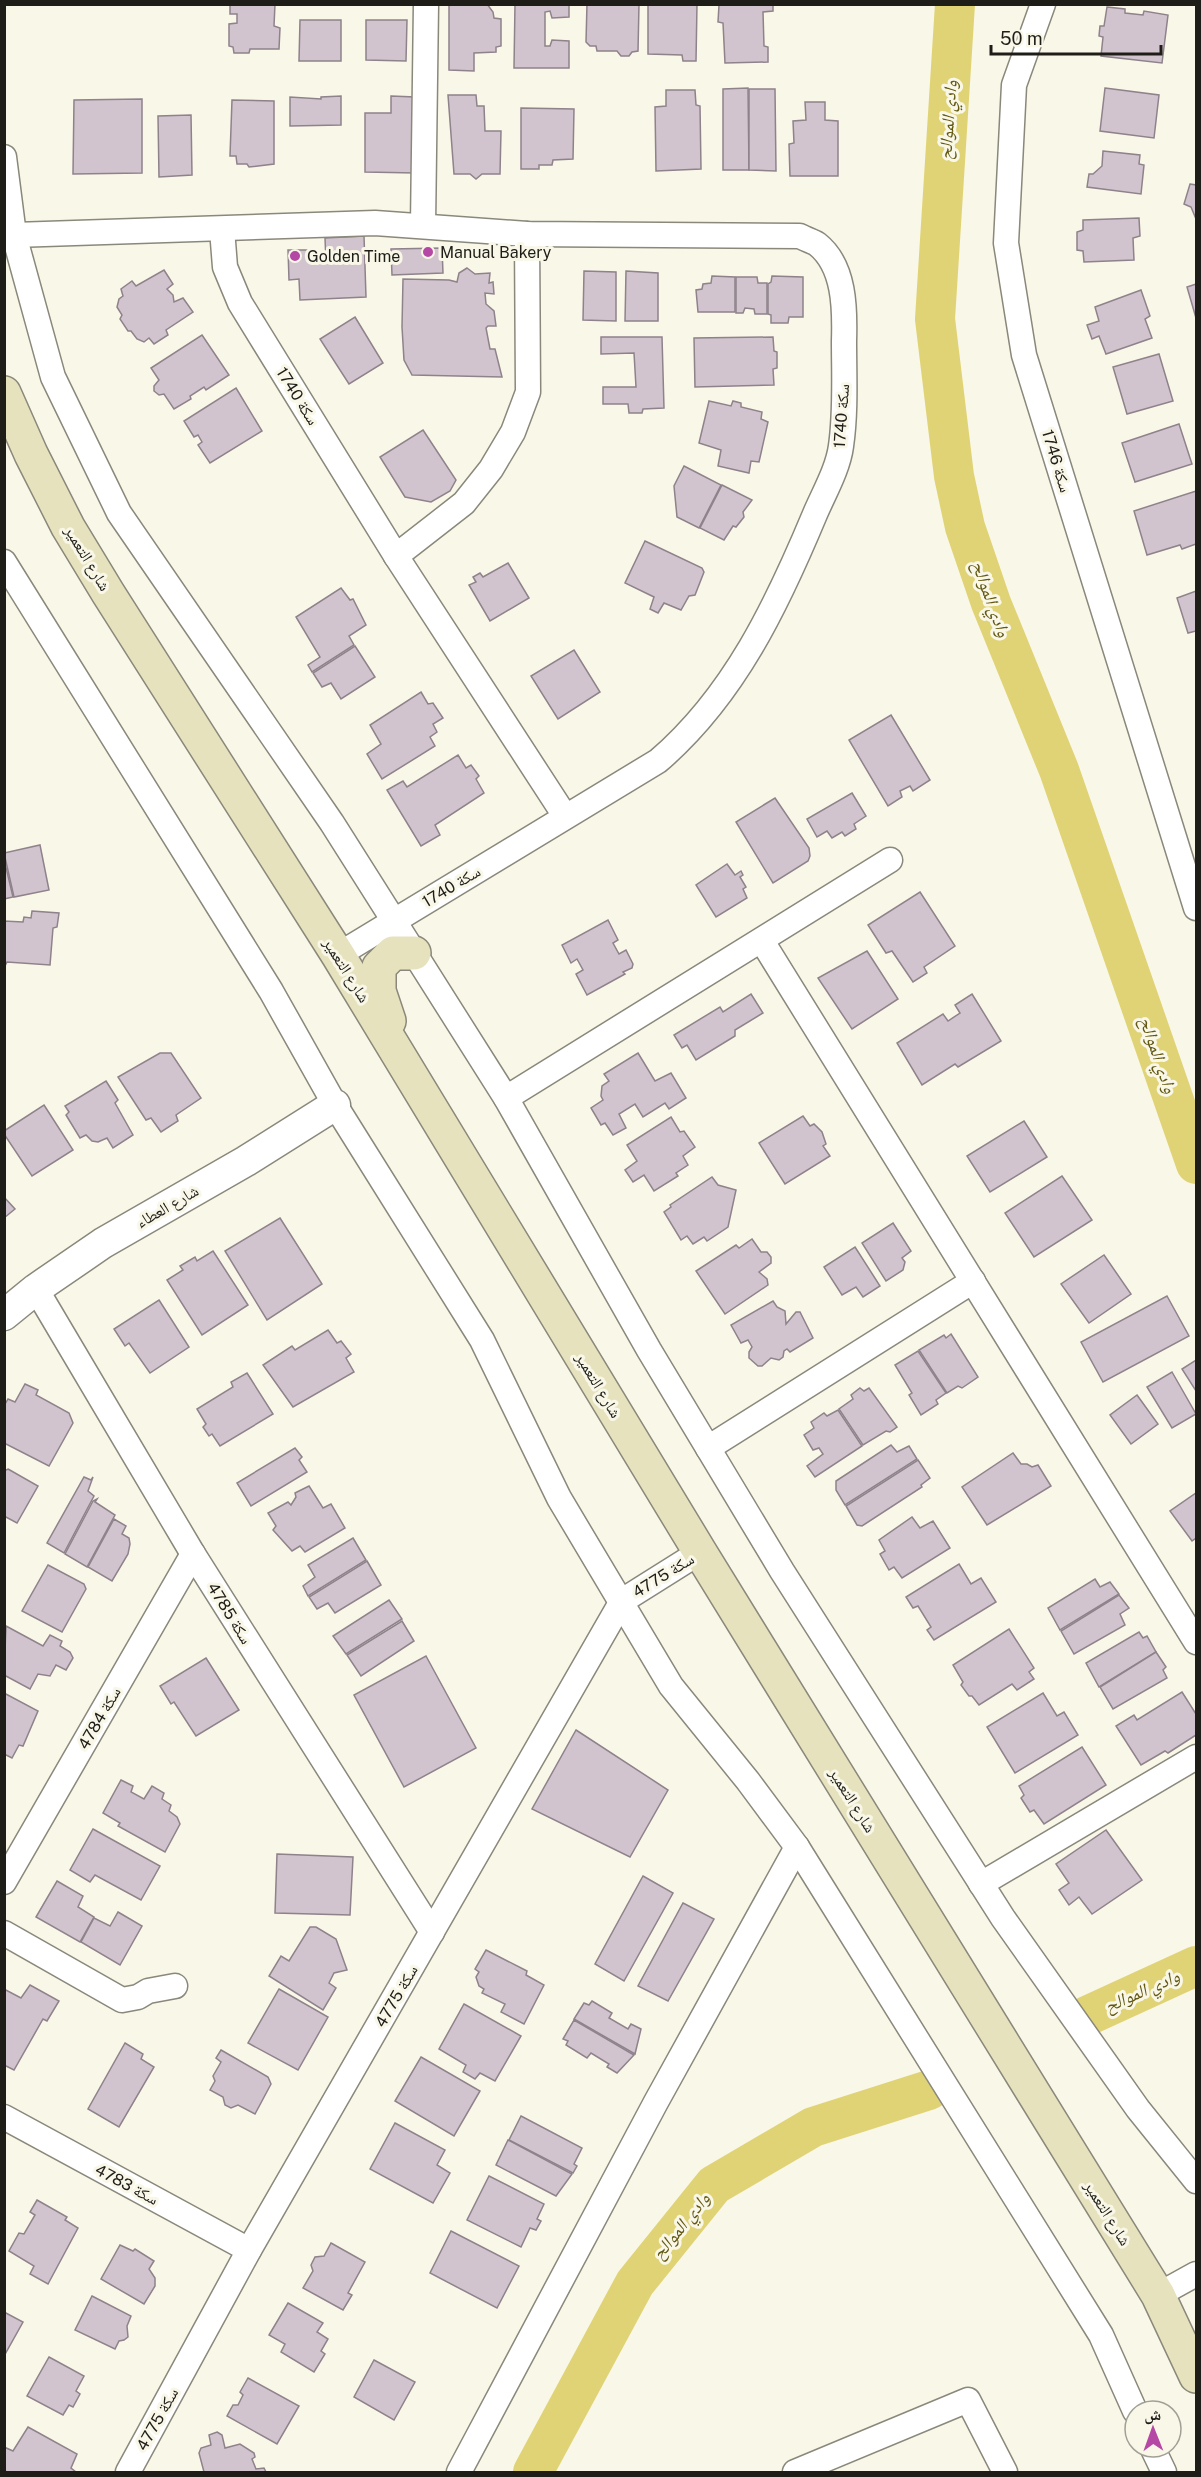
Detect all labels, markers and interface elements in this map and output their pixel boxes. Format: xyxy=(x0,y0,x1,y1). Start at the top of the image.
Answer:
scale bar xyxy=(991,18,1160,56)
text: 50 m xyxy=(1000,28,1043,49)
water label: وادي الموالح xyxy=(934,79,965,161)
place label: Manual Bakery xyxy=(440,243,552,262)
marker: Manual Bakery xyxy=(421,245,435,259)
place label: Golden Time xyxy=(307,247,400,266)
marker: Golden Time xyxy=(288,249,302,263)
street label: سكة 1740 xyxy=(272,364,323,429)
street label: سكة 1740 xyxy=(830,383,853,449)
street label: سكة 1746 xyxy=(1038,427,1075,495)
street label: شارع التعمير xyxy=(59,521,114,595)
water label: وادي الموالح xyxy=(964,558,1015,642)
street label: سكة 1740 xyxy=(419,862,484,911)
street label: شارع التعمير xyxy=(318,934,374,1007)
water label: وادي الموالح xyxy=(1131,1014,1182,1098)
street label: شارع العطاء xyxy=(133,1181,202,1233)
street label: شارع التعمير xyxy=(570,1348,625,1422)
street label: سكة 4775 xyxy=(629,1549,697,1602)
street label: سكة 4785 xyxy=(203,1579,256,1648)
street label: سكة 4784 xyxy=(74,1684,125,1753)
street label: شارع التعمير xyxy=(824,1764,880,1837)
street label: سكة 4775 xyxy=(371,1962,422,2031)
water label: وادي الموالح xyxy=(1101,1965,1185,2021)
street label: سكة 4783 xyxy=(92,2160,162,2209)
street label: شارع التعمير xyxy=(1079,2177,1135,2250)
water label: وادي الموالح xyxy=(647,2188,718,2266)
street label: سكة 4775 xyxy=(132,2385,182,2454)
north arrow xyxy=(1123,2399,1183,2459)
text: ش xyxy=(1144,2405,1161,2424)

